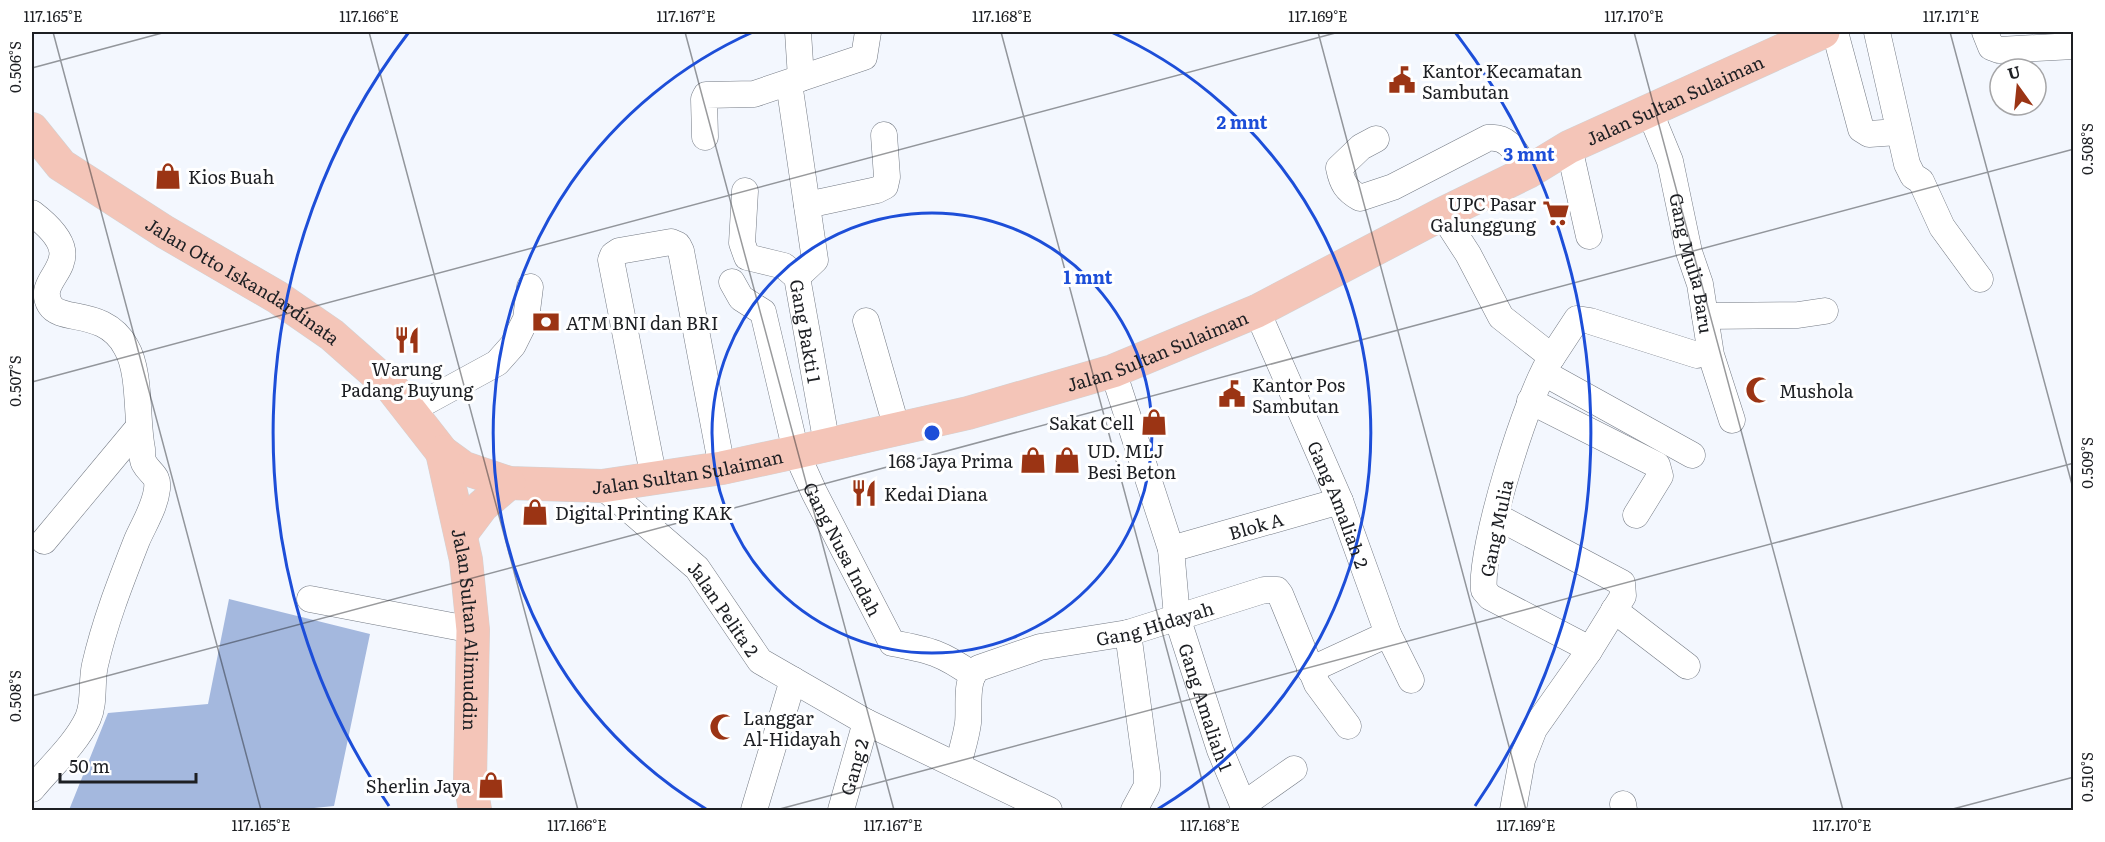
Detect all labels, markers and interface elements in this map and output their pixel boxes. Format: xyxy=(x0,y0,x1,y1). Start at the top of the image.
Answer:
text: 117.165°E xyxy=(23,4,83,27)
text: 117.166°E xyxy=(339,4,399,27)
text: 117.167°E xyxy=(656,4,716,27)
text: 117.168°E xyxy=(972,4,1032,27)
text: 117.169°E xyxy=(1288,4,1348,27)
text: 117.170°E xyxy=(1604,4,1664,27)
text: 117.171°E xyxy=(1923,4,1979,27)
text: 0.506°S xyxy=(3,41,26,93)
street label: Jalan Sultan Sulaiman xyxy=(1581,47,1768,151)
place label: Kantor Kecamatan Sambutan xyxy=(1422,57,1582,105)
north arrow xyxy=(1988,57,2048,117)
text: U xyxy=(2005,58,2023,85)
public building icon: Kantor Kecamatan Sambutan xyxy=(1387,65,1417,95)
text: 2 mnt xyxy=(1217,108,1268,135)
text: 0.508°S xyxy=(2075,123,2098,175)
text: 3 mnt xyxy=(1503,140,1555,167)
shop icon: Kios Buah xyxy=(153,161,183,191)
place label: Kios Buah xyxy=(188,163,275,190)
place label: UPC Pasar Galunggung xyxy=(1430,190,1537,238)
street label: Gang Mulia Baru xyxy=(1664,190,1721,335)
supermarket icon: UPC Pasar Galunggung xyxy=(1541,198,1571,228)
street label: Jalan Otto Iskandardinata xyxy=(141,210,347,350)
text: 1 mnt xyxy=(1064,263,1112,290)
street label: Gang Bakti 1 xyxy=(784,277,829,385)
street label: Jalan Sultan Sulaiman xyxy=(1063,303,1252,397)
bank icon: ATM BNI dan BRI xyxy=(531,307,561,337)
place label: ATM BNI dan BRI xyxy=(566,309,718,336)
restaurant icon: Warung Padang Buyung xyxy=(392,325,422,355)
text: 0.507°S xyxy=(3,355,26,407)
place label: Warung Padang Buyung xyxy=(340,355,474,403)
place label: Kantor Pos Sambutan xyxy=(1252,371,1345,419)
mosque icon: Mushola xyxy=(1744,375,1774,405)
place label: Mushola xyxy=(1779,377,1854,404)
public building icon: Kantor Pos Sambutan xyxy=(1217,379,1247,409)
shop icon: Sakat Cell xyxy=(1139,407,1169,437)
place label: Sakat Cell xyxy=(1049,409,1134,436)
centre of rings xyxy=(922,423,942,443)
street label: Gang Amaliah 2 xyxy=(1302,436,1377,572)
place label: UD. MLJ Besi Beton xyxy=(1087,437,1176,485)
text: 0.509°S xyxy=(2075,437,2098,489)
street label: Jalan Sultan Sulaiman xyxy=(592,442,785,500)
shop icon: 168 Jaya Prima xyxy=(1018,445,1048,475)
shop icon: UD. MLJ Besi Beton xyxy=(1052,445,1082,475)
place label: 168 Jaya Prima xyxy=(889,447,1013,474)
street label: Gang Nusa Indah xyxy=(798,477,889,621)
street label: Gang Mulia xyxy=(1473,477,1520,579)
restaurant icon: Kedai Diana xyxy=(849,478,879,508)
place label: Kedai Diana xyxy=(884,480,988,507)
shop icon: Digital Printing KAK xyxy=(520,497,550,527)
place label: Digital Printing KAK xyxy=(555,499,733,526)
street label: Blok A xyxy=(1225,504,1286,546)
street label: Jalan Sultan Alimuddin xyxy=(446,525,487,731)
street label: Jalan Pelita 2 xyxy=(683,553,767,662)
street label: Gang Hidayah xyxy=(1094,593,1217,651)
street label: Gang Amaliah 1 xyxy=(1173,639,1241,775)
text: 0.508°S xyxy=(3,670,26,722)
place label: Langgar Al-Hidayah xyxy=(743,704,841,752)
mosque icon: Langgar Al-Hidayah xyxy=(708,712,738,742)
street label: Gang 2 xyxy=(832,735,874,798)
scale bar xyxy=(60,746,196,784)
text: 50 m xyxy=(69,752,110,779)
text: 0.510°S xyxy=(2075,752,2098,802)
shop icon: Sherlin Jaya xyxy=(476,770,506,800)
place label: Sherlin Jaya xyxy=(366,772,471,799)
text: 117.165°E xyxy=(231,813,291,836)
text: 117.166°E xyxy=(547,813,607,836)
text: 117.167°E xyxy=(863,813,923,836)
text: 117.168°E xyxy=(1180,813,1240,836)
text: 117.169°E xyxy=(1496,813,1556,836)
text: 117.170°E xyxy=(1812,813,1872,836)

